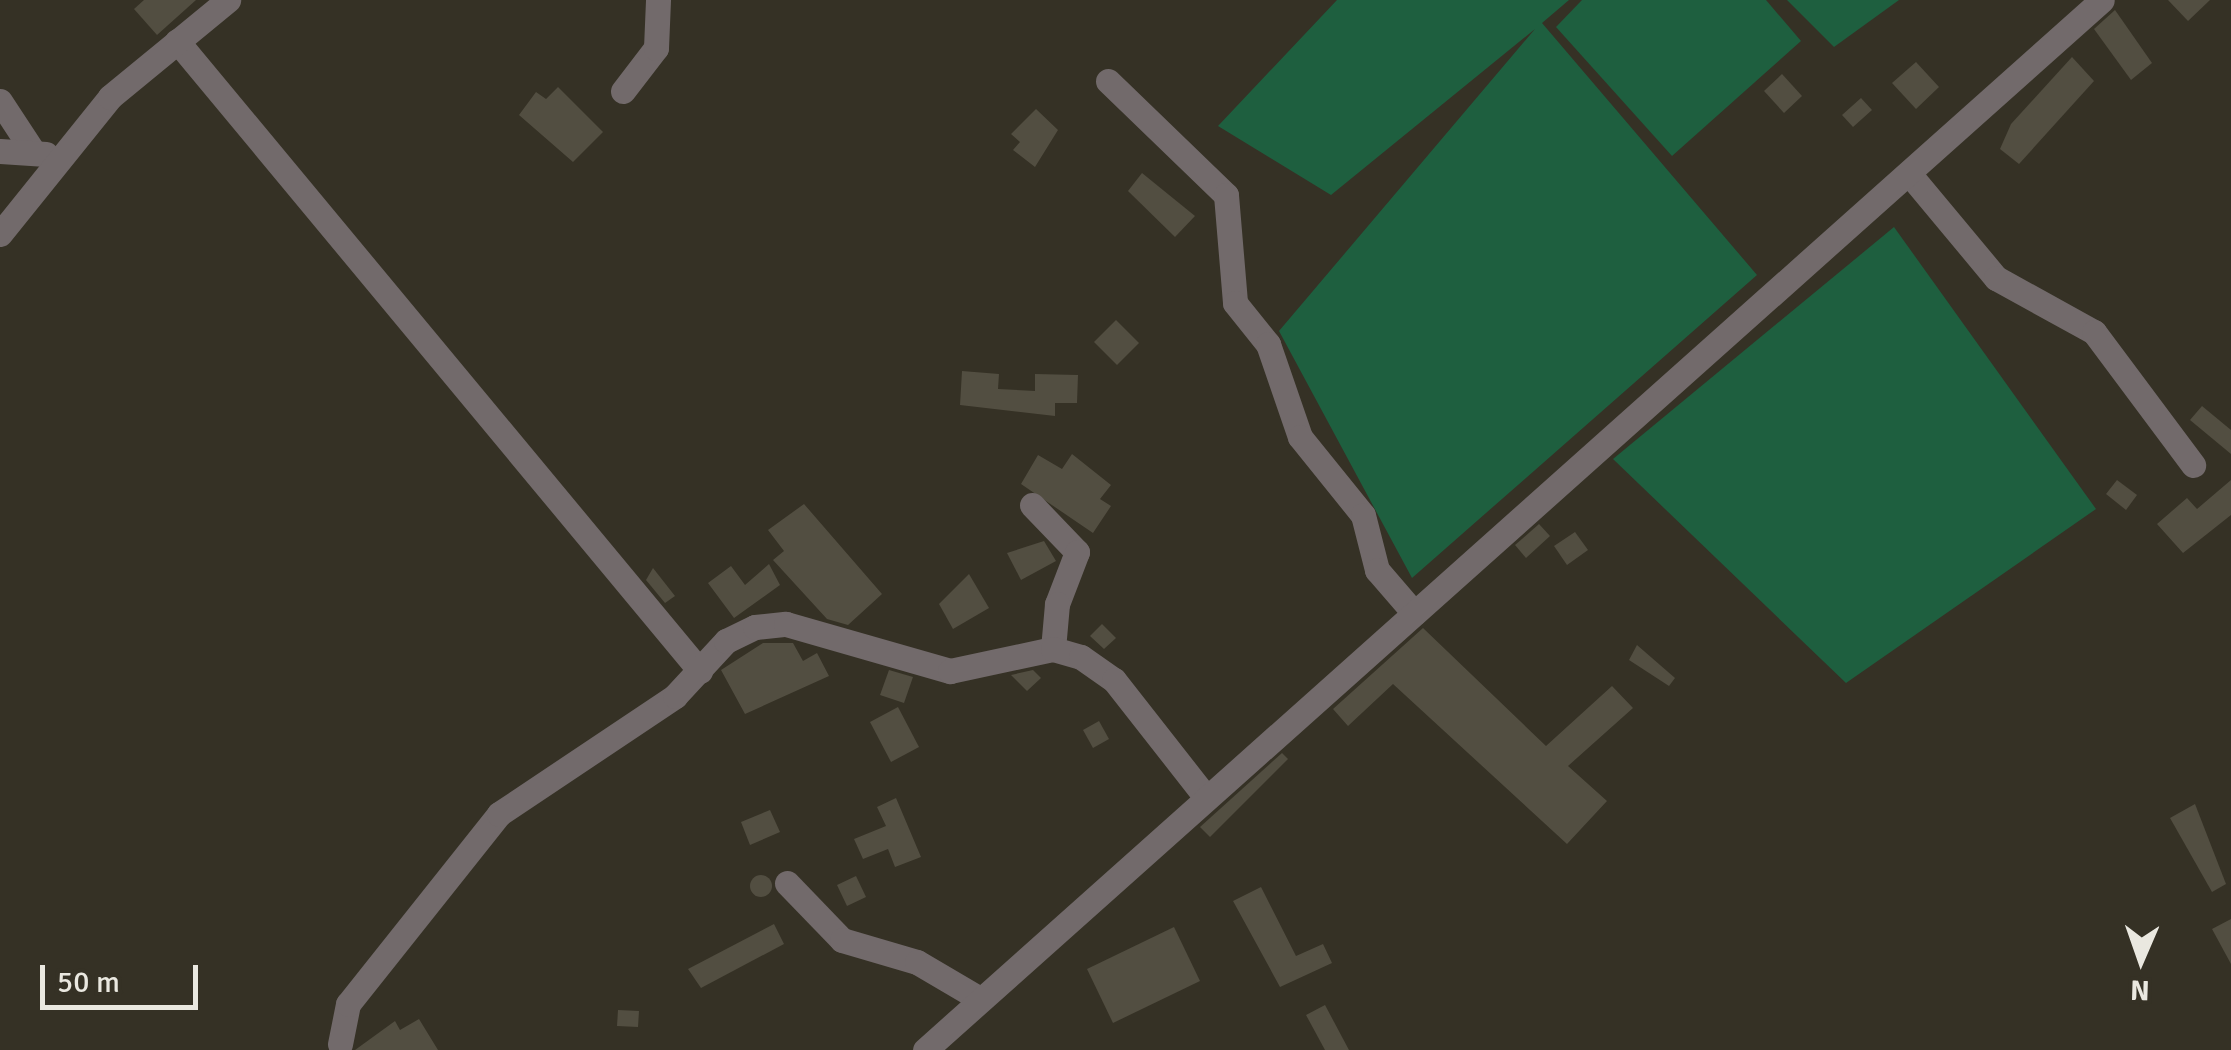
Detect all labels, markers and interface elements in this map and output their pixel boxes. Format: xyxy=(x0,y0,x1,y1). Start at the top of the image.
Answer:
north arrow xyxy=(2091,910,2191,1010)
scale bar xyxy=(45,945,202,1007)
text: 50 m xyxy=(57,964,120,1001)
text: N xyxy=(2130,973,2150,1007)

